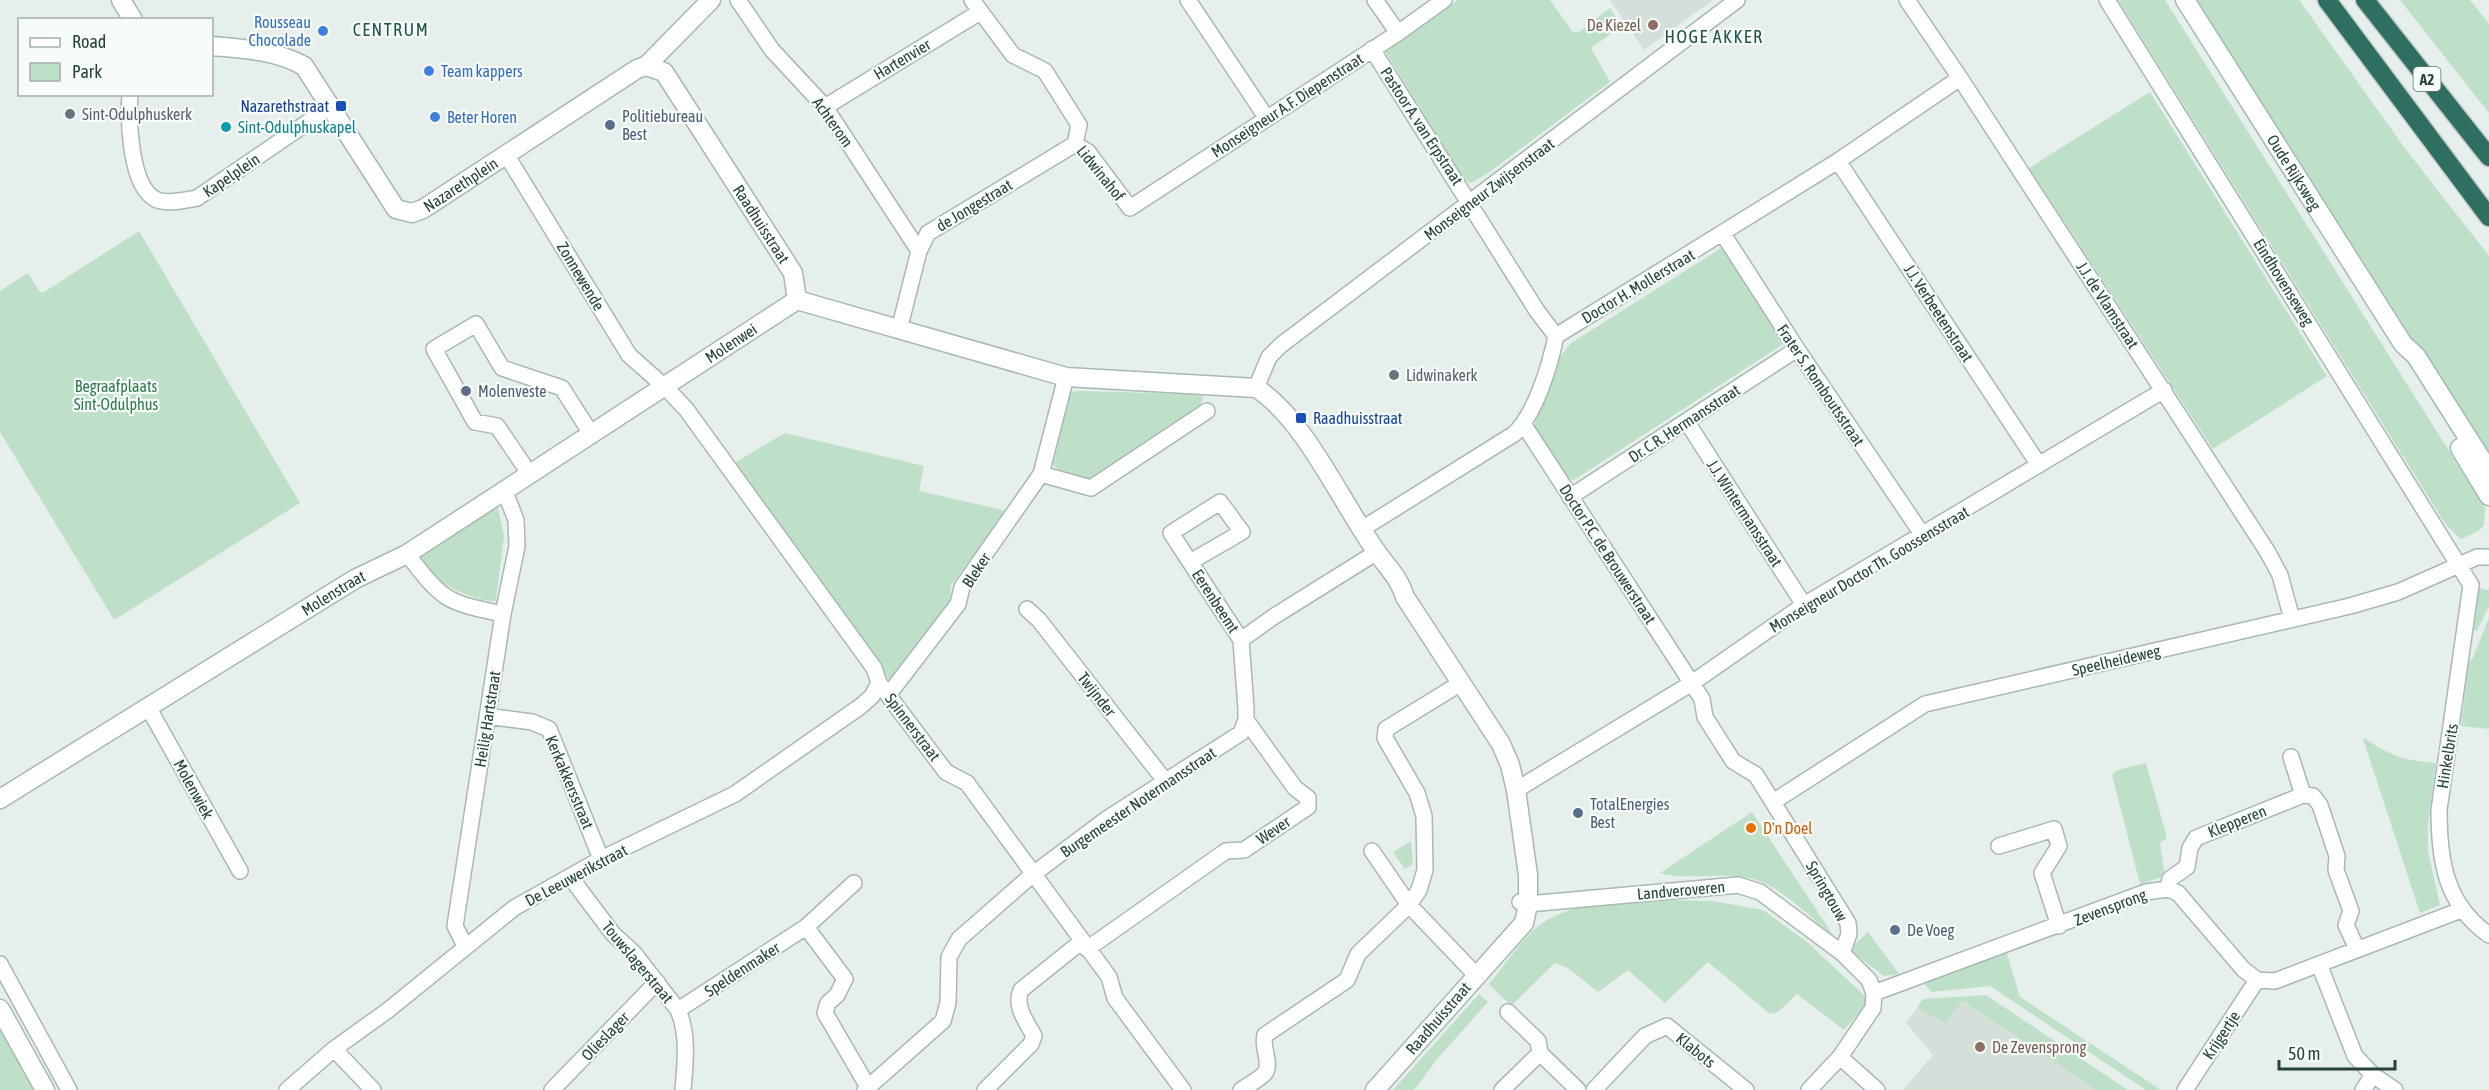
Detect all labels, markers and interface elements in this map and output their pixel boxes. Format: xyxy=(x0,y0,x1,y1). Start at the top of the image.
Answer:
place label: Rousseau Chocolade xyxy=(249,13,311,49)
place label: De Kiezel xyxy=(1587,16,1642,34)
legend xyxy=(18,18,213,96)
marker: De Kiezel xyxy=(1646,18,1660,32)
district label: CENTRUM xyxy=(353,19,429,40)
marker: Rousseau Chocolade xyxy=(316,24,330,38)
district label: HOGE AKKER xyxy=(1665,26,1763,47)
text: Road xyxy=(72,31,106,52)
street label: Hartenvier xyxy=(870,35,934,83)
street label: Monseigneur A.F. Diepenstraat xyxy=(1208,49,1367,162)
text: Park xyxy=(72,61,102,82)
place label: Team kappers xyxy=(441,62,523,81)
marker: Team kappers xyxy=(422,64,436,78)
street label: Pastoor A. van Erpstraat xyxy=(1376,64,1467,189)
road number: A2 xyxy=(2414,67,2440,91)
street label: Achterom xyxy=(809,94,857,150)
place label: Nazarethstraat xyxy=(240,97,329,115)
marker: Nazarethstraat xyxy=(334,99,348,113)
place label: Sint-Odulphuskerk xyxy=(82,105,192,124)
marker: Sint-Odulphuskerk xyxy=(63,107,77,121)
place label: Politiebureau Best xyxy=(622,107,703,143)
place label: Beter Horen xyxy=(447,108,517,126)
marker: Beter Horen xyxy=(428,110,442,124)
place label: Sint-Odulphuskapel xyxy=(238,118,357,137)
marker: Politiebureau Best xyxy=(603,118,617,132)
marker: Sint-Odulphuskapel xyxy=(219,120,233,134)
street label: Oude Rijksweg xyxy=(2264,131,2325,214)
street label: Monseigneur Zwijsenstraat xyxy=(1420,134,1558,245)
street label: Lidwinahof xyxy=(1073,142,1129,205)
street label: Kapelplein xyxy=(199,150,263,201)
street label: Nazarethplein xyxy=(420,154,501,215)
street label: de Jongestraat xyxy=(933,175,1016,236)
street label: Raadhuisstraat xyxy=(730,181,794,267)
street label: Eindhovenseweg xyxy=(2249,235,2318,329)
street label: Zonnewende xyxy=(554,239,608,313)
street label: Doctor H. Mollerstraat xyxy=(1578,245,1698,327)
street label: J.J. de Vlamstraat xyxy=(2073,258,2143,352)
street label: J.J. Verbeetenstraat xyxy=(1901,261,1977,365)
street label: Molenwei xyxy=(702,320,760,366)
street label: Frater S. Romboutsstraat xyxy=(1774,321,1869,449)
place label: Lidwinakerk xyxy=(1406,366,1478,384)
marker: Lidwinakerk xyxy=(1387,368,1401,382)
park label: Begraafplaats Sint-Odulphus xyxy=(74,377,159,414)
street label: Dr. C.R. Hermansstraat xyxy=(1625,380,1743,466)
place label: Molenveste xyxy=(478,382,546,400)
marker: Molenveste xyxy=(459,384,473,398)
place label: Raadhuisstraat xyxy=(1313,409,1403,427)
marker: Raadhuisstraat xyxy=(1294,411,1308,425)
street label: J.J. Wintermansstraat xyxy=(1704,456,1786,570)
street label: Doctor P.C. de Brouwerstraat xyxy=(1556,481,1660,627)
street label: Monseigneur Doctor Th. Goossensstraat xyxy=(1766,502,1973,637)
street label: Bleker xyxy=(958,549,994,591)
street label: Molenstraat xyxy=(298,566,368,619)
street label: Eerenbeemt xyxy=(1189,566,1243,636)
street label: Speelheideweg xyxy=(2070,641,2162,680)
street label: Heilig Hartstraat xyxy=(471,669,505,769)
street label: Twijnder xyxy=(1074,669,1120,720)
street label: Spinnerstraat xyxy=(881,690,944,765)
street label: Hinkelbrits xyxy=(2433,722,2461,790)
street label: Kerkakkersstraat xyxy=(542,733,598,832)
street label: Burgemeester Notermansstraat xyxy=(1057,743,1220,862)
street label: Molenwiek xyxy=(170,756,218,822)
place label: TotalEnergies Best xyxy=(1590,795,1670,831)
street label: Klepperen xyxy=(2205,801,2269,842)
marker: TotalEnergies Best xyxy=(1571,806,1585,820)
street label: Wever xyxy=(1253,812,1293,848)
place label: D'n Doel xyxy=(1763,819,1813,837)
marker: D'n Doel xyxy=(1744,821,1758,835)
street label: De Leeuwerikstraat xyxy=(522,840,630,909)
street label: Springtouw xyxy=(1802,858,1852,925)
street label: Landveroveren xyxy=(1636,877,1726,903)
street label: Zevensprong xyxy=(2071,885,2149,930)
street label: Touwslagerstraat xyxy=(598,918,678,1007)
place label: De Voeg xyxy=(1907,921,1955,940)
marker: De Voeg xyxy=(1888,923,1902,937)
street label: Speldenmaker xyxy=(701,938,784,1001)
street label: Raadhuisstraat xyxy=(1402,978,1474,1058)
street label: Olieslager xyxy=(578,1008,633,1065)
street label: Krijgertje xyxy=(2199,1008,2244,1063)
street label: Klabots xyxy=(1673,1029,1719,1071)
scale bar xyxy=(2279,1033,2394,1071)
place label: De Zevensprong xyxy=(1992,1038,2086,1057)
marker: De Zevensprong xyxy=(1973,1040,1987,1054)
text: 50 m xyxy=(2288,1043,2320,1064)

